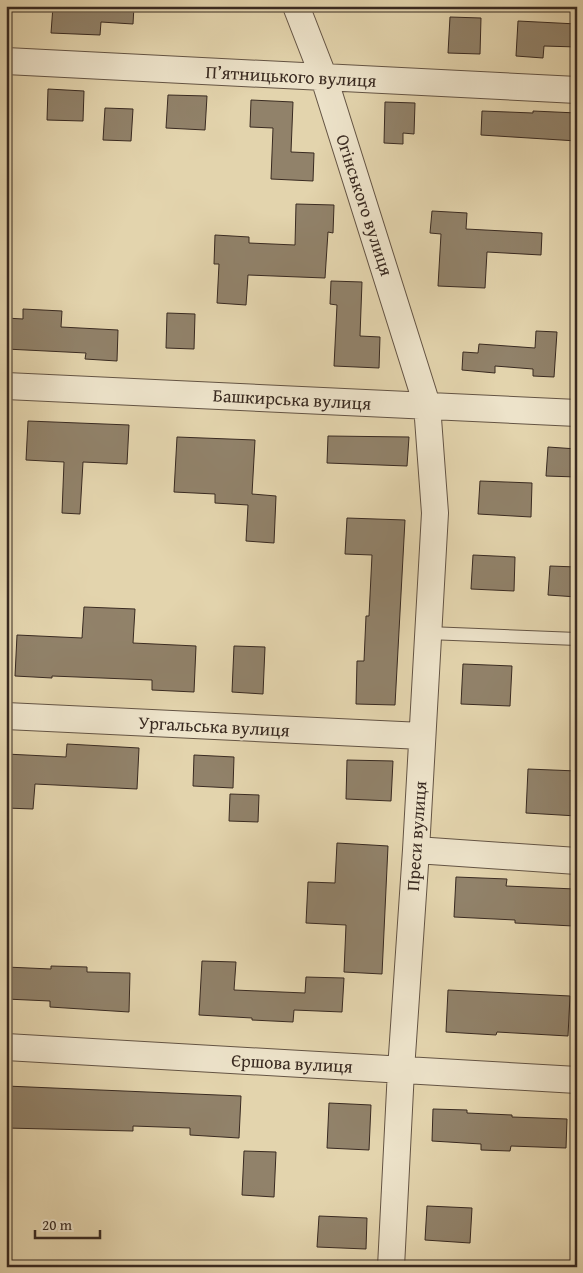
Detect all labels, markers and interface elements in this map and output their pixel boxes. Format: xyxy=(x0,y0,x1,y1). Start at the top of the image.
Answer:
street label: П’ятницького вулиця xyxy=(205,58,377,94)
street label: Огінського вулиця xyxy=(329,131,401,279)
street label: Башкирська вулиця xyxy=(212,381,372,417)
street label: Ургальська вулиця xyxy=(138,709,290,743)
street label: Преси вулиця xyxy=(399,780,433,892)
street label: Єршова вулиця xyxy=(231,1046,353,1080)
scale bar xyxy=(35,1208,100,1240)
text: 20 m xyxy=(42,1214,73,1235)

